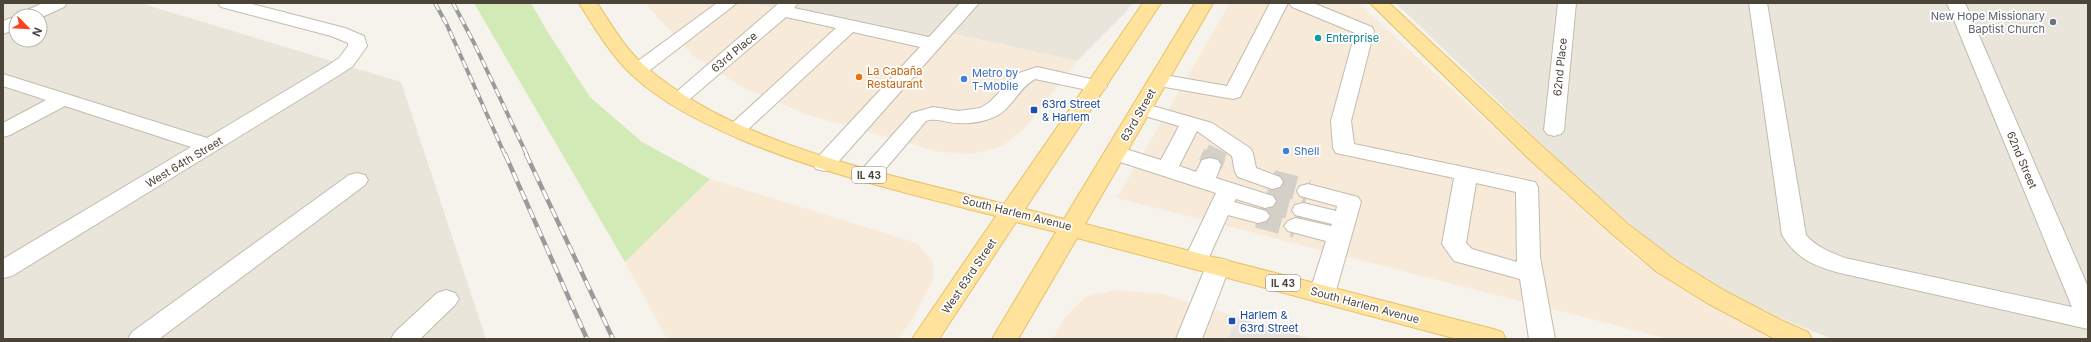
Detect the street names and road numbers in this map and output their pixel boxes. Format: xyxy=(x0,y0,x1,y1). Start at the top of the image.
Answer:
street label: 63rd Place xyxy=(708,29,760,75)
street label: 62nd Place xyxy=(1550,37,1570,97)
street label: 63rd Street xyxy=(1117,86,1159,144)
street label: 62nd Street xyxy=(2004,129,2040,191)
street label: West 64th Street xyxy=(143,133,225,190)
road number: IL 43 xyxy=(852,167,886,183)
street label: South Harlem Avenue xyxy=(961,193,1073,233)
street label: West 63rd Street xyxy=(939,235,1000,316)
road number: IL 43 xyxy=(1266,275,1300,291)
street label: South Harlem Avenue xyxy=(1309,284,1421,326)

